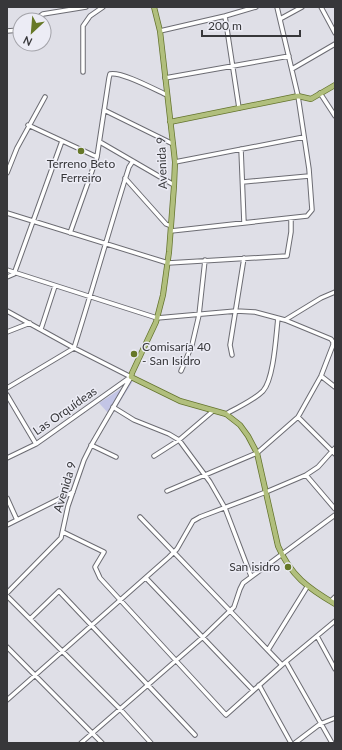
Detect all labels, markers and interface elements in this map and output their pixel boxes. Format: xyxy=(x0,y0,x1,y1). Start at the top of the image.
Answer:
north arrow xyxy=(12,12,52,52)
scale bar xyxy=(202,12,300,38)
text: 200 m xyxy=(208,18,242,33)
text: N xyxy=(21,34,34,49)
street label: Avenida 9 xyxy=(153,137,170,189)
marker: Terreno Beto Ferreiro xyxy=(76,146,86,156)
place label: Terreno Beto Ferreiro xyxy=(47,156,115,185)
place label: Comisaría 40 - San Isidro xyxy=(142,339,211,368)
marker: Comisaría 40 - San Isidro xyxy=(129,349,139,359)
street label: Las Orquídeas xyxy=(30,383,100,438)
street label: Avenida 9 xyxy=(50,460,79,514)
place label: San isidro xyxy=(229,559,280,574)
marker: San isidro xyxy=(283,562,293,572)

